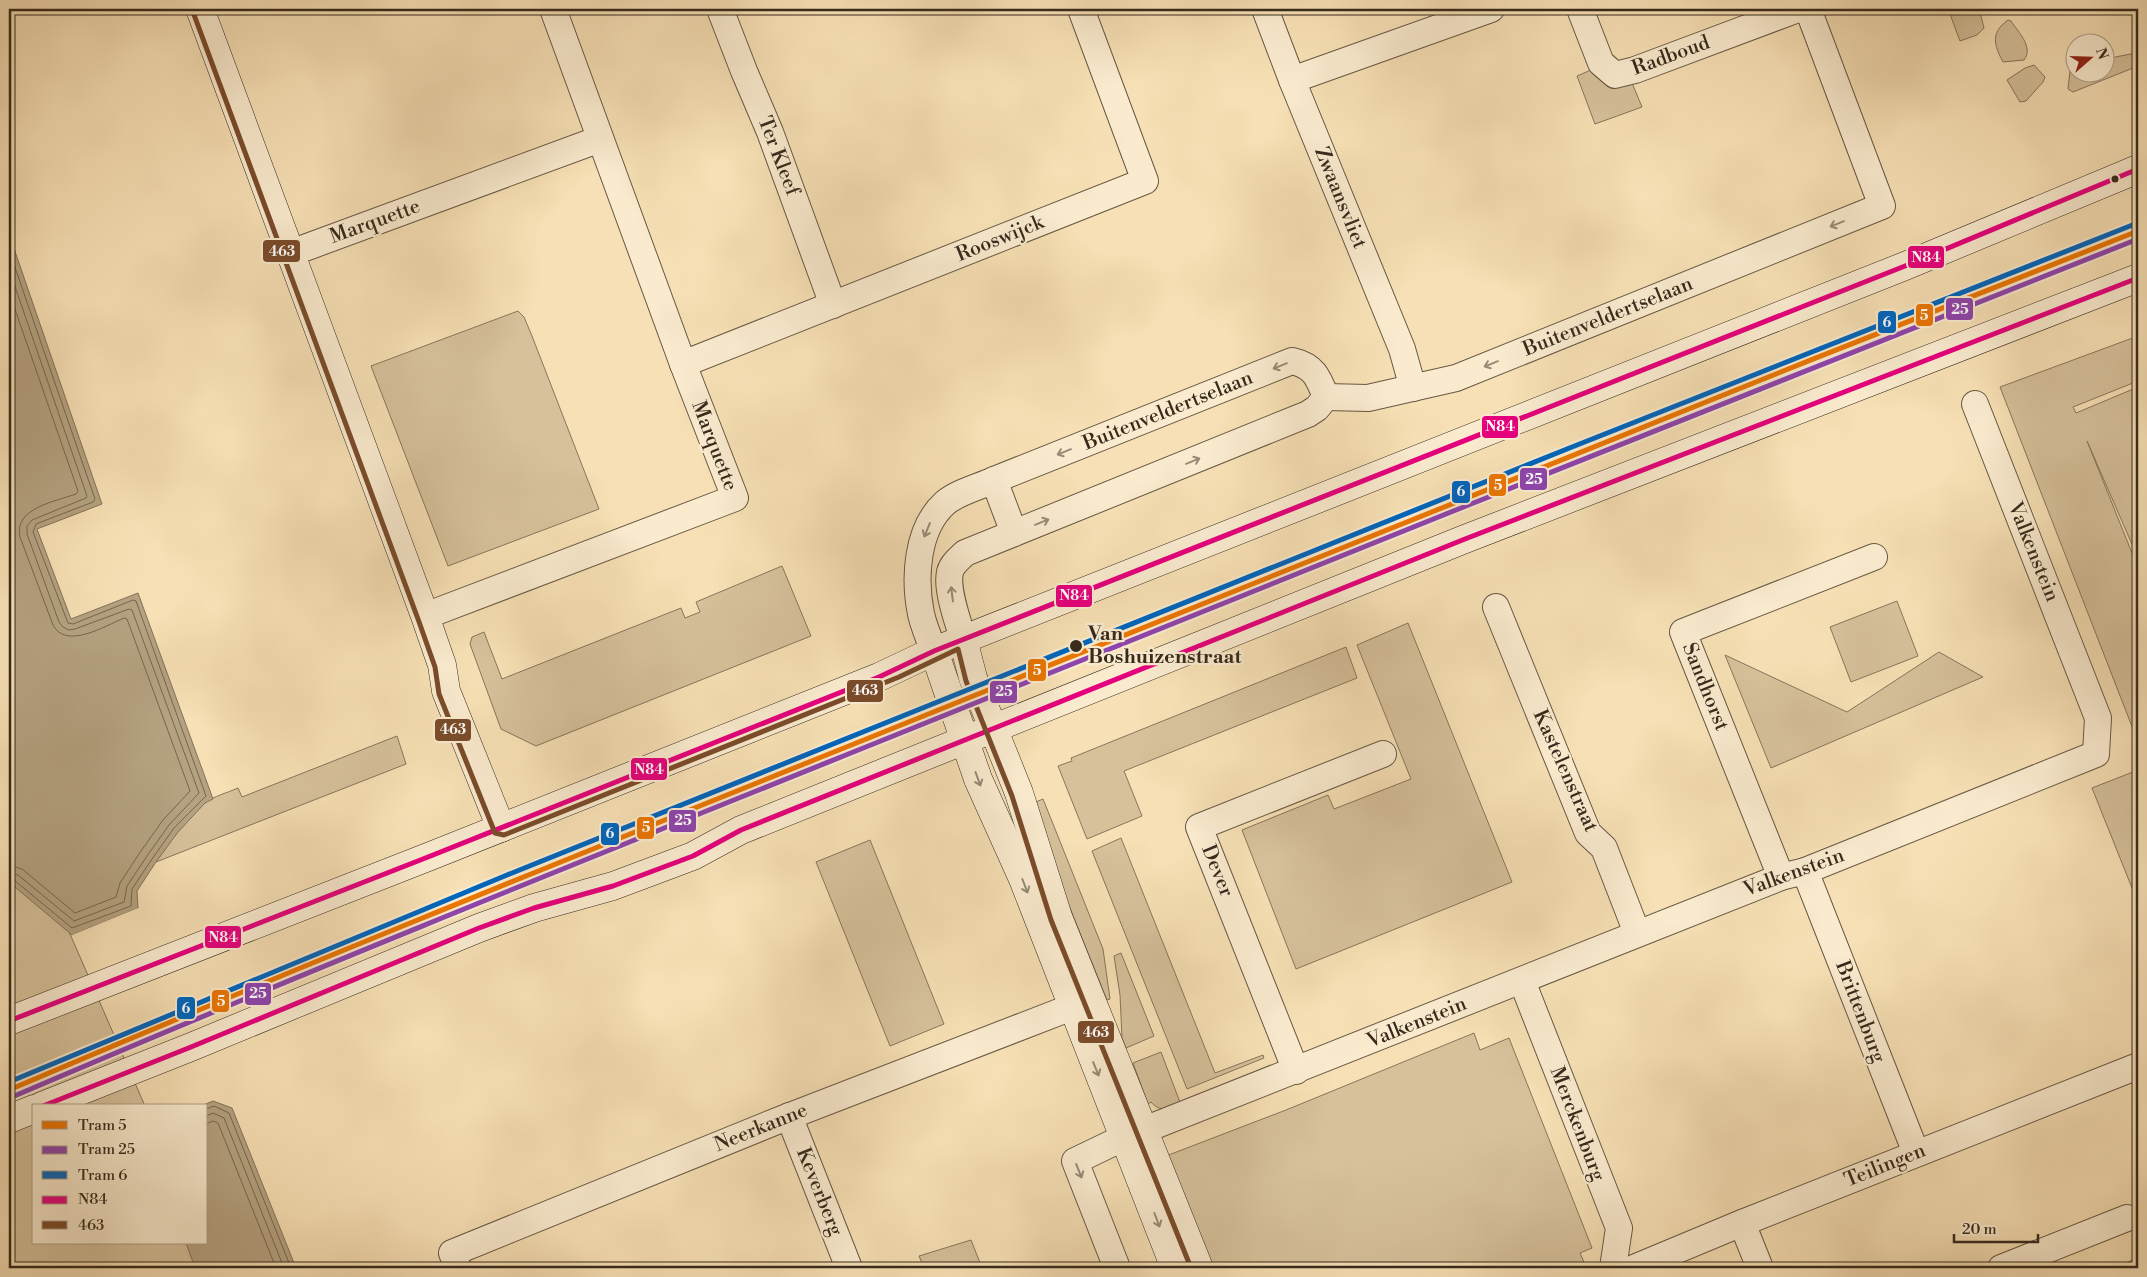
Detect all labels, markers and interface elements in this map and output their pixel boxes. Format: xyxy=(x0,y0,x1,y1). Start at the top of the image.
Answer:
street label: Radboud xyxy=(1629,30,1714,82)
north arrow xyxy=(2064,32,2114,82)
text: N xyxy=(2091,46,2112,62)
street label: Ter Kleef xyxy=(751,113,805,200)
street label: Zwaansvliet xyxy=(1308,143,1372,253)
unlabelled marker xyxy=(2110,174,2120,184)
street label: Marquette xyxy=(326,194,424,250)
street label: Rooswijck xyxy=(952,210,1049,268)
one-way arrow xyxy=(1830,220,1845,229)
line badge: 463 xyxy=(262,239,301,263)
text: 463 xyxy=(269,243,295,261)
line badge: N84 xyxy=(1907,245,1945,269)
text: N84 xyxy=(1911,249,1941,267)
street label: Buitenveldertselaan xyxy=(1519,271,1697,363)
line badge: 25 xyxy=(1945,297,1974,321)
text: 25 xyxy=(1951,301,1969,319)
line badge: 5 xyxy=(1915,303,1934,327)
text: 5 xyxy=(1920,307,1929,325)
line badge: 6 xyxy=(1877,310,1897,334)
text: 6 xyxy=(1883,314,1892,332)
one-way arrow xyxy=(1484,359,1499,369)
one-way arrow xyxy=(1273,361,1288,371)
street label: Buitenveldertselaan xyxy=(1079,365,1257,457)
street label: Marquette xyxy=(685,398,743,494)
line badge: N84 xyxy=(1481,415,1519,439)
text: N84 xyxy=(1485,418,1515,436)
one-way arrow xyxy=(1057,448,1072,458)
one-way arrow xyxy=(1185,455,1200,465)
line badge: 25 xyxy=(1519,467,1548,491)
text: 25 xyxy=(1525,471,1543,489)
line badge: 5 xyxy=(1488,473,1507,497)
text: 5 xyxy=(1494,477,1503,495)
line badge: 6 xyxy=(1451,480,1471,504)
text: 6 xyxy=(1457,483,1466,501)
street label: Valkenstein xyxy=(2001,498,2064,606)
one-way arrow xyxy=(1034,516,1049,526)
one-way arrow xyxy=(922,522,931,537)
line badge: N84 xyxy=(1055,584,1093,608)
one-way arrow xyxy=(947,586,957,602)
text: N84 xyxy=(1059,587,1089,605)
place label: Van Boshuizenstraat xyxy=(1087,622,1242,670)
marker: Van Boshuizenstraat xyxy=(1068,638,1084,654)
street label: Sandhorst xyxy=(1676,639,1734,735)
line badge: 5 xyxy=(1027,658,1047,682)
text: 5 xyxy=(1033,662,1042,680)
line badge: 463 xyxy=(846,679,884,703)
line badge: 25 xyxy=(989,680,1018,704)
text: 463 xyxy=(852,682,878,700)
text: 25 xyxy=(995,683,1013,701)
street label: Kastelenstraat xyxy=(1527,706,1603,836)
line badge: 463 xyxy=(434,718,472,742)
text: 463 xyxy=(440,721,466,739)
line badge: N84 xyxy=(630,757,668,781)
text: N84 xyxy=(634,761,664,779)
one-way arrow xyxy=(974,771,983,787)
line badge: 25 xyxy=(668,809,697,833)
text: 25 xyxy=(674,812,692,830)
line badge: 5 xyxy=(636,816,655,840)
text: 5 xyxy=(642,819,651,837)
line badge: 6 xyxy=(600,822,620,846)
text: 6 xyxy=(606,825,615,843)
street label: Dever xyxy=(1195,841,1239,901)
street label: Valkenstein xyxy=(1739,843,1848,903)
one-way arrow xyxy=(1021,878,1031,893)
line badge: N84 xyxy=(204,925,242,949)
text: N84 xyxy=(208,929,238,947)
street label: Brittenburg xyxy=(1829,957,1891,1067)
line badge: 25 xyxy=(244,982,272,1006)
text: 25 xyxy=(249,985,267,1003)
line badge: 5 xyxy=(211,989,230,1013)
street label: Valkenstein xyxy=(1363,992,1471,1055)
text: 5 xyxy=(217,993,226,1011)
line badge: 6 xyxy=(176,996,196,1020)
text: 6 xyxy=(182,1000,191,1018)
line badge: 463 xyxy=(1077,1020,1115,1044)
text: 463 xyxy=(1083,1024,1109,1042)
one-way arrow xyxy=(1092,1061,1101,1076)
street label: Merckenburg xyxy=(1544,1063,1610,1185)
street label: Neerkanne xyxy=(711,1098,811,1158)
legend xyxy=(32,1104,208,1244)
text: Tram 5 xyxy=(78,1116,126,1135)
street label: Teilingen xyxy=(1841,1138,1929,1194)
text: Tram 25 xyxy=(78,1140,135,1159)
street label: Keverberg xyxy=(790,1144,848,1240)
one-way arrow xyxy=(1074,1163,1084,1178)
text: Tram 6 xyxy=(78,1166,127,1185)
text: N84 xyxy=(78,1190,108,1209)
one-way arrow xyxy=(1152,1212,1162,1227)
scale bar xyxy=(1954,1212,2038,1244)
text: 463 xyxy=(78,1216,104,1235)
text: 20 m xyxy=(1962,1220,1997,1239)

